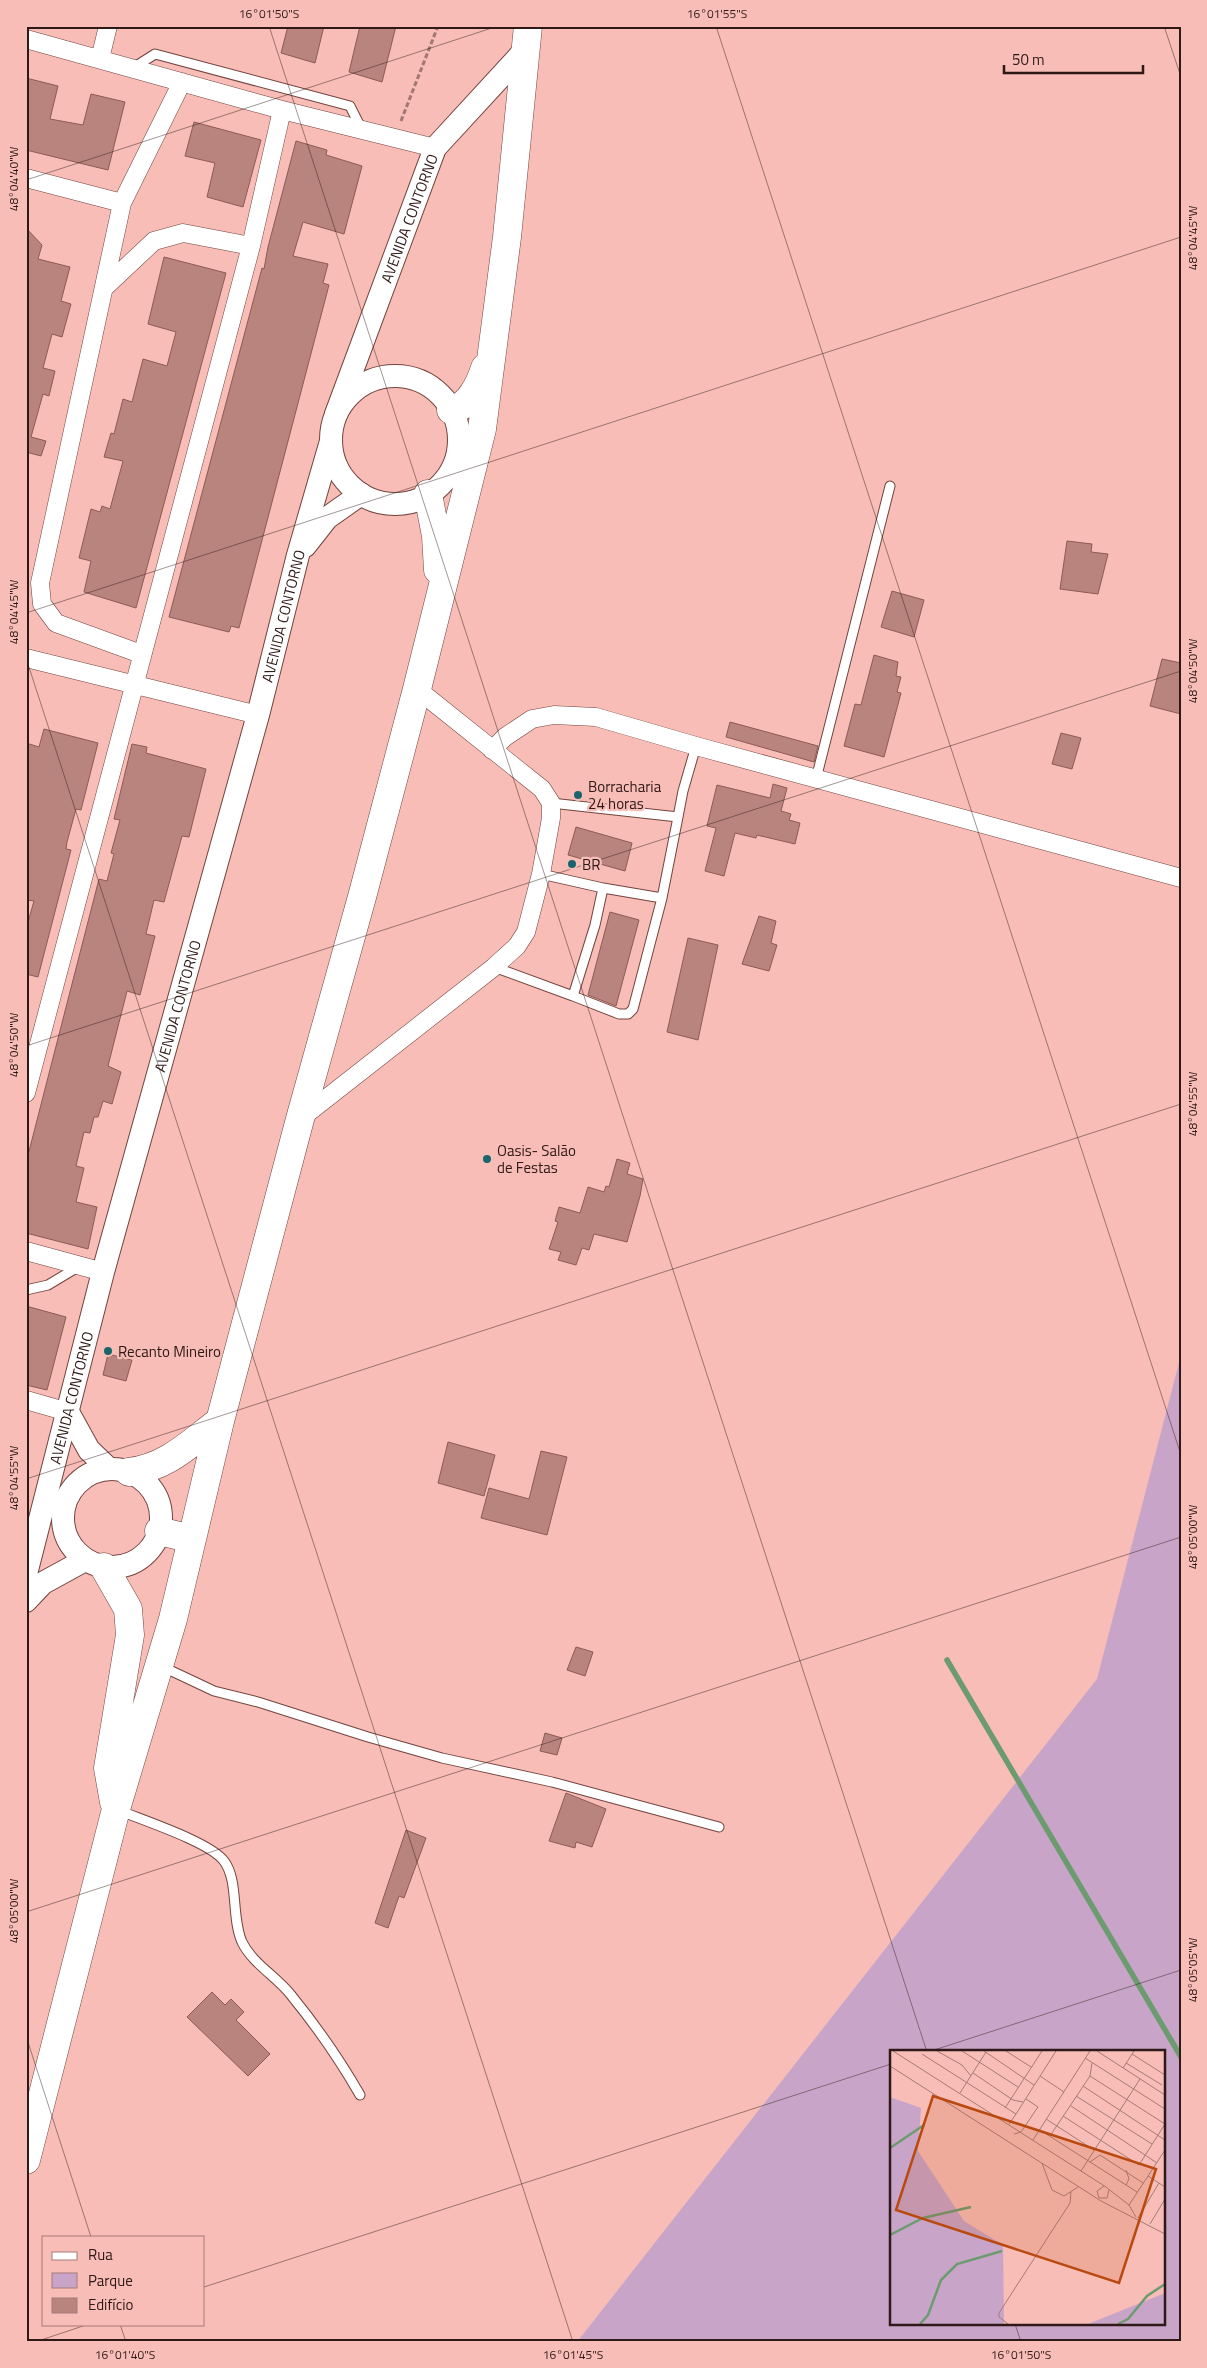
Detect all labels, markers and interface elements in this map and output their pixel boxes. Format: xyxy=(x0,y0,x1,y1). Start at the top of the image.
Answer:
text: 16°01'50"S xyxy=(239,4,299,23)
text: 16°01'55"S xyxy=(687,4,747,23)
scale bar xyxy=(1004,42,1143,74)
text: 50 m xyxy=(1012,48,1045,71)
text: 48°04'40"W xyxy=(4,146,23,211)
street label: AVENIDA CONTORNO xyxy=(374,150,443,286)
text: 48°04'45"W xyxy=(1183,205,1202,270)
street label: AVENIDA CONTORNO xyxy=(255,547,311,685)
text: 48°04'45"W xyxy=(4,579,23,644)
text: 48°04'50"W xyxy=(1183,638,1202,703)
place label: Borracharia 24 horas xyxy=(588,775,662,815)
marker: Borracharia 24 horas xyxy=(572,789,584,801)
place label: BR xyxy=(582,853,600,876)
marker: BR xyxy=(566,858,578,870)
street label: AVENIDA CONTORNO xyxy=(148,937,206,1074)
text: 48°04'50"W xyxy=(4,1012,23,1077)
text: 48°04'55"W xyxy=(1183,1071,1202,1136)
place label: Oasis- Salão de Festas xyxy=(497,1139,576,1179)
marker: Oasis- Salão de Festas xyxy=(481,1153,493,1165)
street label: AVENIDA CONTORNO xyxy=(43,1329,99,1466)
place label: Recanto Mineiro xyxy=(118,1340,221,1363)
marker: Recanto Mineiro xyxy=(102,1345,114,1357)
text: 48°04'55"W xyxy=(4,1445,23,1510)
text: 48°05'00"W xyxy=(1183,1504,1202,1569)
text: 48°05'00"W xyxy=(4,1878,23,1943)
text: 48°05'05"W xyxy=(1183,1937,1202,2002)
inset map xyxy=(890,2050,1164,2326)
legend xyxy=(42,2236,205,2326)
text: Rua xyxy=(88,2243,113,2266)
text: Parque xyxy=(88,2269,133,2292)
text: Edifício xyxy=(88,2293,133,2316)
text: 16°01'40"S xyxy=(95,2345,155,2364)
text: 16°01'45"S xyxy=(543,2345,603,2364)
text: 16°01'50"S xyxy=(991,2345,1051,2364)

